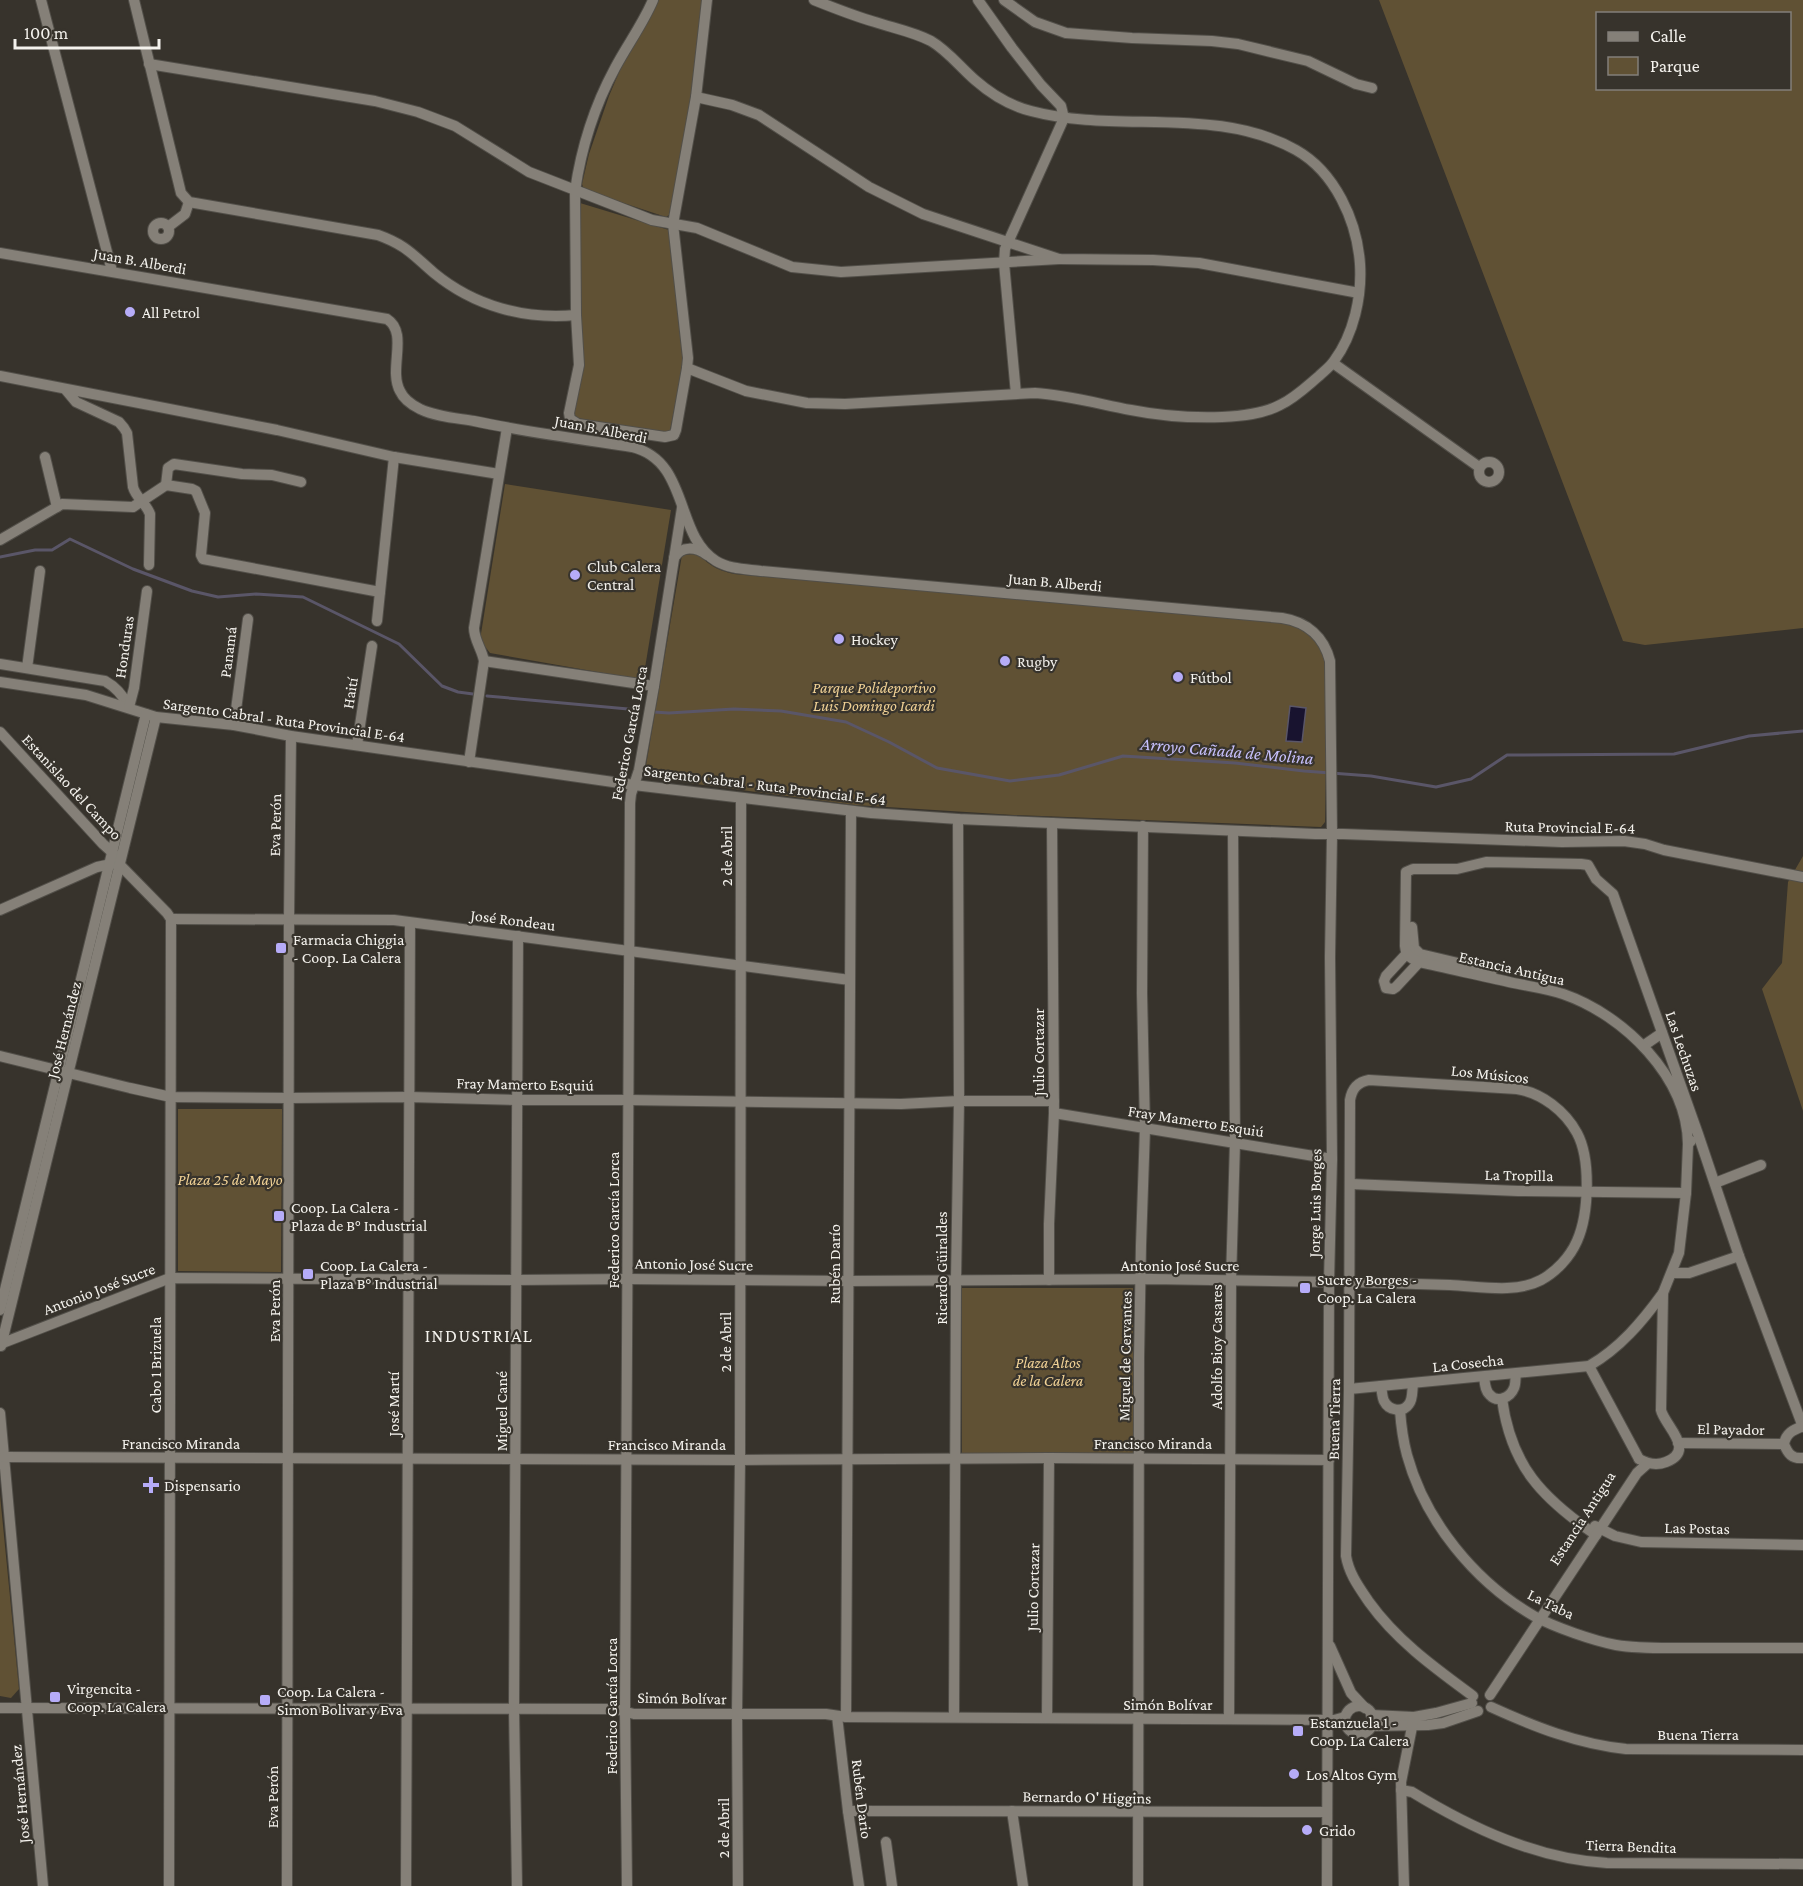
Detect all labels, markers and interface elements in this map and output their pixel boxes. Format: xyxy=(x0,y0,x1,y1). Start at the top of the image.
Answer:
scale bar xyxy=(15,12,159,50)
legend xyxy=(1596,12,1791,90)
text: 100 m xyxy=(24,23,69,43)
text: Calle xyxy=(1650,26,1686,46)
text: Parque xyxy=(1650,56,1700,76)
street label: Juan B. Alberdi xyxy=(90,244,188,279)
place label: All Petrol xyxy=(142,304,200,321)
marker: All Petrol xyxy=(123,305,137,319)
street label: Juan B. Alberdi xyxy=(551,411,649,447)
place label: Club Calera Central xyxy=(587,558,662,593)
marker: Club Calera Central xyxy=(568,568,582,582)
street label: Juan B. Alberdi xyxy=(1005,569,1103,596)
street label: Honduras xyxy=(111,615,137,679)
street label: Panamá xyxy=(216,625,240,679)
place label: Hockey xyxy=(851,631,899,649)
marker: Hockey xyxy=(832,632,846,646)
place label: Rugby xyxy=(1017,653,1058,671)
marker: Rugby xyxy=(998,654,1012,668)
street label: Federico García Lorca xyxy=(608,664,651,802)
place label: Fútbol xyxy=(1190,669,1232,686)
marker: Fútbol xyxy=(1171,670,1185,684)
street label: Haití xyxy=(339,675,361,710)
park label: Parque Polideportivo Luis Domingo Icardi xyxy=(812,679,936,715)
street label: Sargento Cabral - Ruta Provincial E-64 xyxy=(162,695,406,746)
street label: Estanislao del Campo xyxy=(18,731,125,844)
water label: Arroyo Cañada de Molina xyxy=(1139,733,1315,769)
street label: Sargento Cabral - Ruta Provincial E-64 xyxy=(643,762,887,809)
street label: Eva Perón xyxy=(266,793,284,856)
street label: Ruta Provincial E-64 xyxy=(1505,817,1635,837)
street label: 2 de Abril xyxy=(718,826,735,886)
street label: José Rondeau xyxy=(467,906,557,935)
place label: Farmacia Chiggia - Coop. La Calera xyxy=(293,931,405,967)
marker: Farmacia Chiggia - Coop. La Calera xyxy=(274,941,288,955)
street label: Estancia Antigua xyxy=(1457,948,1567,990)
street label: José Hernández xyxy=(43,980,85,1082)
street label: Julio Cortazar xyxy=(1030,1008,1048,1098)
street label: Las Lechuzas xyxy=(1662,1009,1706,1093)
street label: Los Músicos xyxy=(1450,1061,1530,1087)
street label: Fray Mamerto Esquiú xyxy=(456,1074,594,1095)
street label: Fray Mamerto Esquiú xyxy=(1127,1102,1266,1141)
street label: Jorge Luis Borges xyxy=(1306,1149,1325,1259)
street label: Federico García Lorca xyxy=(605,1151,622,1288)
street label: La Tropilla xyxy=(1484,1166,1554,1185)
park label: Plaza 25 de Mayo xyxy=(177,1171,283,1189)
place label: Coop. La Calera - Plaza de B° Industrial xyxy=(291,1199,427,1234)
marker: Coop. La Calera - Plaza de B° Industrial xyxy=(272,1209,286,1223)
street label: Ricardo Güiraldes xyxy=(933,1211,950,1325)
street label: Rubén Darío xyxy=(826,1224,843,1304)
street label: Antonio José Sucre xyxy=(635,1254,753,1275)
place label: Coop. La Calera - Plaza B° Industrial xyxy=(320,1257,438,1292)
street label: Antonio José Sucre xyxy=(1121,1257,1239,1275)
street label: Antonio José Sucre xyxy=(41,1260,158,1319)
marker: Coop. La Calera - Plaza B° Industrial xyxy=(301,1267,315,1281)
place label: Sucre y Borges - Coop. La Calera xyxy=(1317,1271,1417,1307)
street label: Eva Perón xyxy=(266,1279,283,1342)
marker: Sucre y Borges - Coop. La Calera xyxy=(1298,1281,1312,1295)
street label: Adolfo Bioy Casares xyxy=(1208,1284,1226,1410)
street label: Miguel de Cervantes xyxy=(1115,1291,1136,1421)
street label: 2 de Abril xyxy=(717,1312,734,1372)
street label: Cabo 1 Brizuela xyxy=(147,1316,164,1413)
district label: INDUSTRIAL xyxy=(425,1326,533,1346)
street label: La Cosecha xyxy=(1432,1351,1505,1375)
park label: Plaza Altos de la Calera xyxy=(1013,1354,1084,1389)
street label: José Martí xyxy=(385,1371,403,1438)
street label: Miguel Cané xyxy=(493,1371,511,1451)
street label: Buena Tierra xyxy=(1325,1377,1343,1460)
street label: El Payador xyxy=(1697,1420,1765,1439)
street label: Francisco Miranda xyxy=(122,1435,241,1452)
street label: Francisco Miranda xyxy=(1094,1435,1213,1452)
street label: Francisco Miranda xyxy=(608,1436,727,1453)
street label: Estancia Antigua xyxy=(1545,1467,1620,1569)
marker: Dispensario xyxy=(142,1476,160,1494)
place label: Dispensario xyxy=(164,1477,241,1495)
street label: Las Postas xyxy=(1664,1519,1730,1537)
street label: Julio Cortazar xyxy=(1024,1542,1043,1633)
street label: La Taba xyxy=(1525,1585,1578,1623)
street label: Federico García Lorca xyxy=(603,1637,620,1774)
place label: Virgencita - Coop. La Calera xyxy=(67,1680,167,1716)
place label: Coop. La Calera - Simon Bolivar y Eva xyxy=(277,1683,403,1719)
street label: Simón Bolívar xyxy=(637,1689,727,1707)
marker: Virgencita - Coop. La Calera xyxy=(48,1690,62,1704)
marker: Coop. La Calera - Simon Bolivar y Eva xyxy=(258,1693,272,1707)
street label: Simón Bolívar xyxy=(1123,1696,1213,1713)
place label: Estanzuela 1 - Coop. La Calera xyxy=(1310,1714,1410,1750)
marker: Estanzuela 1 - Coop. La Calera xyxy=(1291,1724,1305,1738)
street label: Buena Tierra xyxy=(1657,1726,1739,1743)
street label: José Hernández xyxy=(7,1744,34,1846)
street label: Rubén Dario xyxy=(849,1758,875,1840)
street label: Eva Perón xyxy=(264,1765,281,1828)
place label: Los Altos Gym xyxy=(1306,1766,1397,1784)
marker: Los Altos Gym xyxy=(1287,1767,1301,1781)
street label: Bernardo O' Higgins xyxy=(1022,1787,1152,1808)
street label: 2 de Abril xyxy=(715,1798,732,1858)
place label: Grido xyxy=(1319,1822,1355,1839)
marker: Grido xyxy=(1300,1823,1314,1837)
street label: Tierra Bendita xyxy=(1585,1836,1677,1856)

